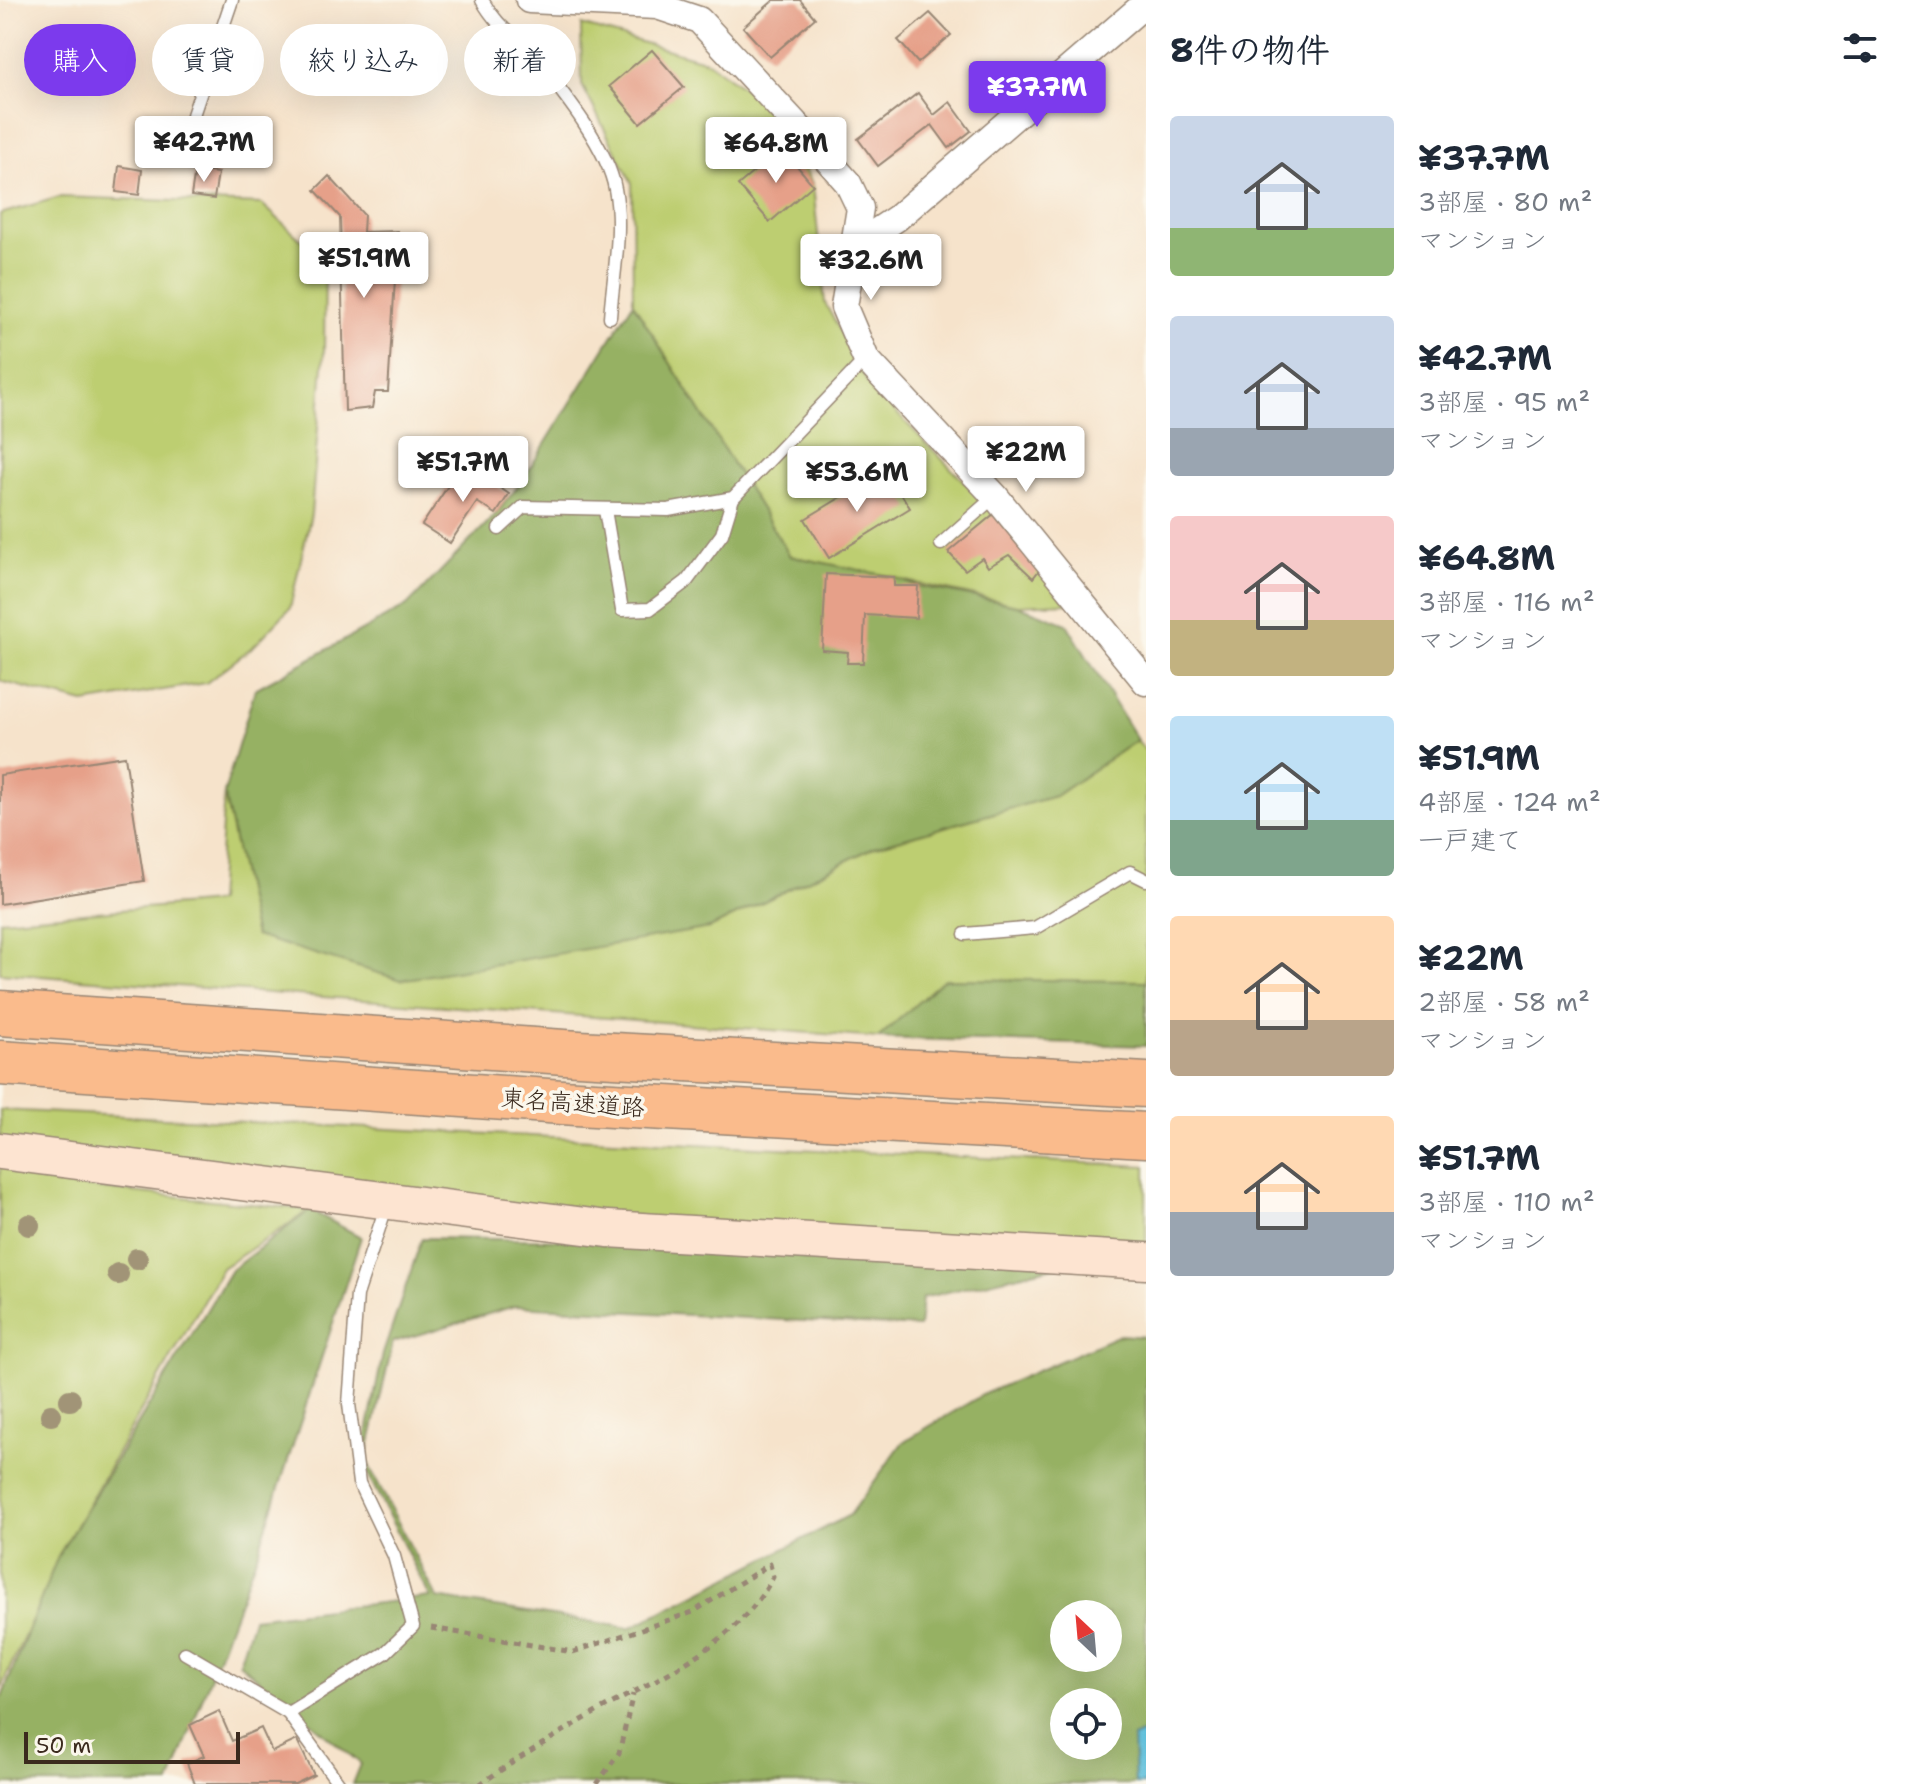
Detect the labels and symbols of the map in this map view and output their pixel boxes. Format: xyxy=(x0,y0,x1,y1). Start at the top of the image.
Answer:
pin: ¥37.7M xyxy=(972,61,1102,129)
pin: ¥42.7M xyxy=(139,116,269,184)
pin: ¥64.8M xyxy=(711,117,841,185)
pin: ¥51.9M xyxy=(299,232,429,300)
pin: ¥32.6M xyxy=(806,234,936,302)
pin: ¥22M xyxy=(979,426,1073,494)
pin: ¥51.7M xyxy=(398,436,528,504)
pin: ¥53.6M xyxy=(792,446,922,514)
street label: 東名高速道路 xyxy=(500,1082,646,1124)
north arrow xyxy=(1050,1600,1122,1672)
scale bar xyxy=(24,1728,240,1764)

